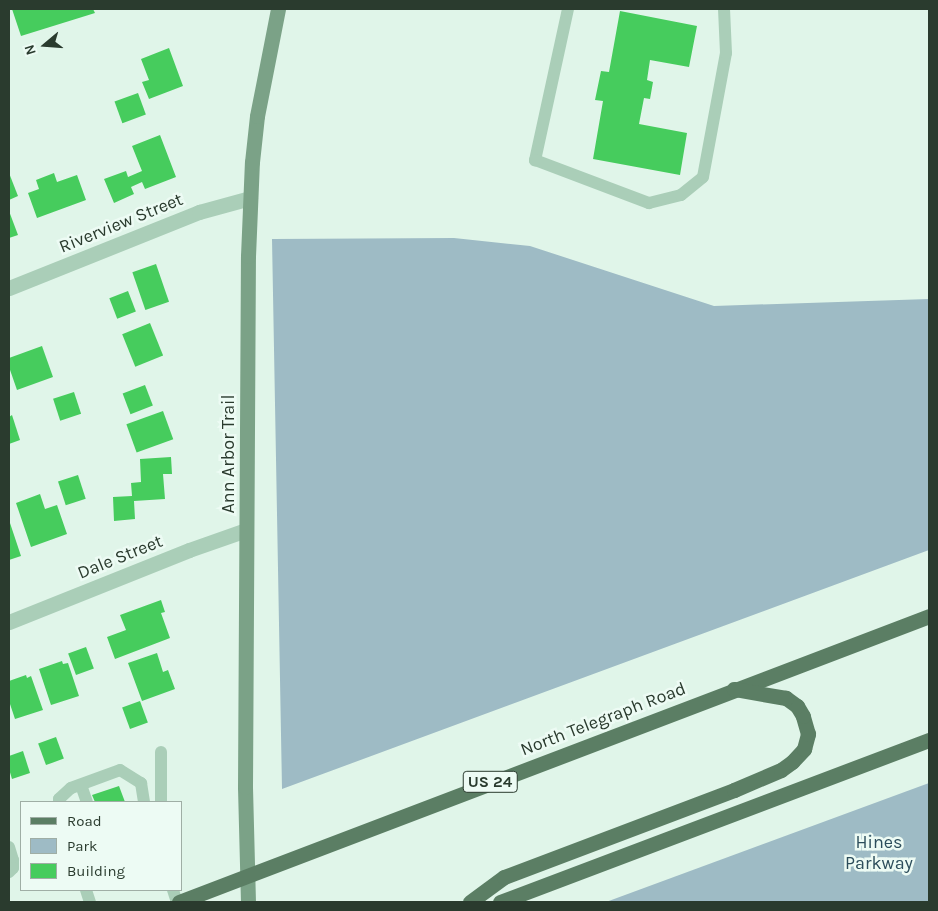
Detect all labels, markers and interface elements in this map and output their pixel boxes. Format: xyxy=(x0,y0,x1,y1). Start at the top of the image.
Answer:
north arrow xyxy=(20,20,70,70)
text: N xyxy=(21,42,40,57)
street label: Riverview Street xyxy=(56,188,186,258)
street label: Ann Arbor Trail xyxy=(217,395,239,513)
street label: Dale Street xyxy=(74,530,166,584)
street label: North Telegraph Road xyxy=(517,677,689,761)
road number: US 24 xyxy=(462,769,518,796)
legend xyxy=(20,801,182,891)
text: Road xyxy=(67,812,102,830)
park label: Hines Parkway xyxy=(845,832,913,874)
text: Park xyxy=(67,837,97,855)
text: Building xyxy=(67,862,125,880)

